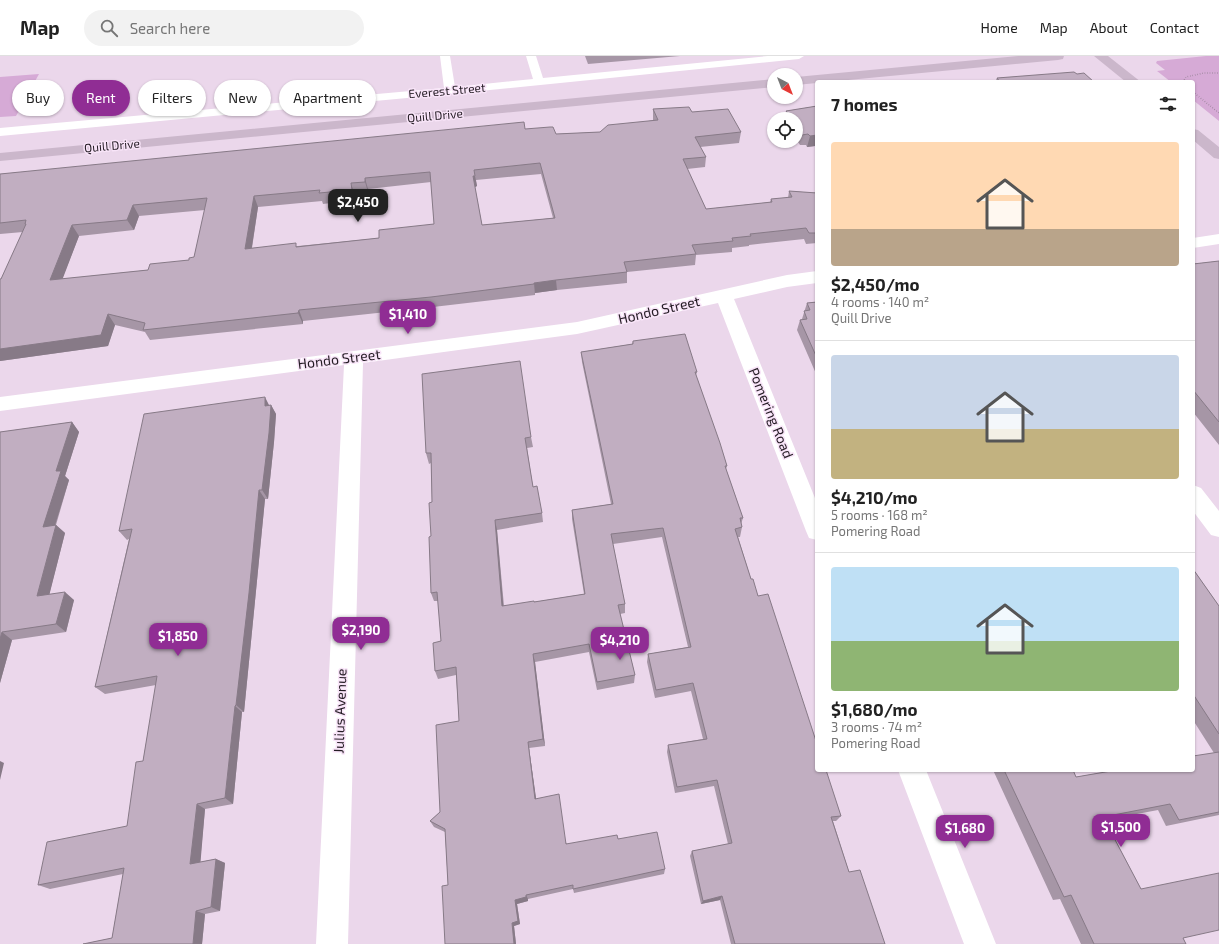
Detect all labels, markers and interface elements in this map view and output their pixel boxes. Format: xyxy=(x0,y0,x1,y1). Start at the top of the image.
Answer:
search box xyxy=(84,10,364,46)
text: Map xyxy=(20,16,60,39)
icon: search xyxy=(98,17,120,39)
text: Search here xyxy=(130,19,210,37)
text: Home xyxy=(981,19,1018,36)
text: Map xyxy=(1040,19,1068,36)
text: About xyxy=(1090,19,1128,36)
text: Contact xyxy=(1150,19,1199,36)
north arrow xyxy=(767,68,803,104)
map controls xyxy=(767,68,803,148)
chip: Buy xyxy=(12,80,64,116)
chip: Rent xyxy=(72,80,130,116)
chip: Filters xyxy=(138,80,206,116)
chip: New xyxy=(214,80,271,116)
chip: Apartment xyxy=(279,80,376,116)
street label: Everest Street xyxy=(408,80,486,100)
icon: filters xyxy=(1157,93,1179,115)
text: 7 homes xyxy=(831,94,898,114)
street label: Quill Drive xyxy=(406,106,463,125)
button: locate xyxy=(767,112,803,148)
street label: Quill Drive xyxy=(83,136,140,155)
icon: home xyxy=(969,168,1041,240)
pin: $2,450 xyxy=(325,189,391,223)
text: $2,450 xyxy=(337,194,379,210)
text: $2,450/mo xyxy=(831,274,920,294)
street label: Hondo Street xyxy=(616,292,701,327)
text: 4 rooms · 140 m² xyxy=(831,294,929,310)
pin: $1,410 xyxy=(375,301,441,335)
text: $1,410 xyxy=(389,306,427,322)
text: Quill Drive xyxy=(831,310,892,326)
street label: Hondo Street xyxy=(296,345,381,372)
street label: Pomering Road xyxy=(746,365,797,461)
icon: home xyxy=(969,381,1041,453)
text: $4,210/mo xyxy=(831,487,918,507)
text: 5 rooms · 168 m² xyxy=(831,507,928,523)
text: Pomering Road xyxy=(831,523,920,539)
icon: home xyxy=(969,593,1041,665)
pin: $2,190 xyxy=(328,617,394,651)
text: $2,190 xyxy=(341,622,381,638)
pin: $1,850 xyxy=(145,623,211,657)
pin: $4,210 xyxy=(587,627,653,661)
text: $1,850 xyxy=(158,628,198,644)
text: $4,210 xyxy=(600,632,640,648)
street label: Julius Avenue xyxy=(330,668,349,754)
text: $1,680/mo xyxy=(831,699,918,719)
text: 3 rooms · 74 m² xyxy=(831,719,922,735)
text: Pomering Road xyxy=(831,735,920,751)
pin: $1,500 xyxy=(1088,814,1154,848)
pin: $1,680 xyxy=(932,815,998,849)
text: $1,500 xyxy=(1101,819,1141,835)
text: $1,680 xyxy=(945,820,985,836)

